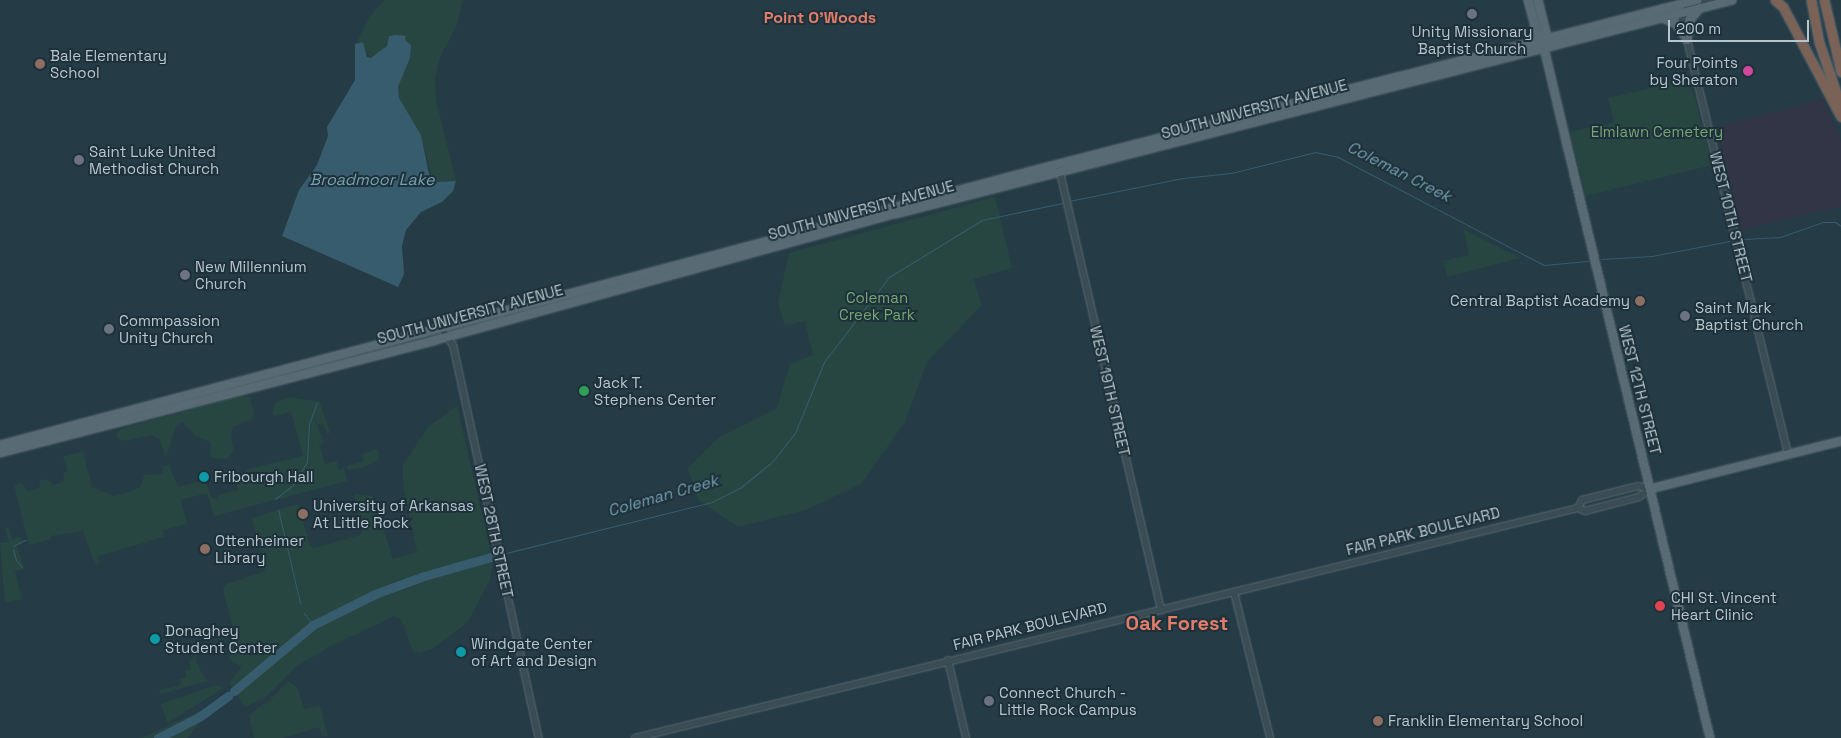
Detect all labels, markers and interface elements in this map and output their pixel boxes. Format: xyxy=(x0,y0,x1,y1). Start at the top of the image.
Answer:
district label: Point O'Woods xyxy=(764,8,876,28)
marker: Unity Missionary Baptist Church xyxy=(1466,8,1478,20)
scale bar xyxy=(1671,10,1812,42)
text: 200 m xyxy=(1676,19,1721,38)
place label: Unity Missionary Baptist Church xyxy=(1412,22,1532,57)
place label: Bale Elementary School xyxy=(50,46,167,81)
place label: Four Points by Sheraton xyxy=(1649,53,1738,88)
marker: Bale Elementary School xyxy=(34,58,46,70)
marker: Four Points by Sheraton xyxy=(1742,65,1754,77)
street label: SOUTH UNIVERSITY AVENUE xyxy=(1159,75,1349,143)
park label: Elmlawn Cemetery xyxy=(1591,123,1723,141)
water label: Coleman Creek xyxy=(1344,138,1454,206)
place label: Saint Luke United Methodist Church xyxy=(89,142,219,177)
street label: WEST 10TH STREET xyxy=(1706,150,1756,284)
marker: Saint Luke United Methodist Church xyxy=(73,154,85,166)
water label: Broadmoor Lake xyxy=(310,170,434,190)
street label: SOUTH UNIVERSITY AVENUE xyxy=(766,176,956,244)
place label: New Millennium Church xyxy=(195,257,307,292)
marker: New Millennium Church xyxy=(179,269,191,281)
street label: SOUTH UNIVERSITY AVENUE xyxy=(375,280,565,348)
park label: Coleman Creek Park xyxy=(839,288,915,323)
place label: Central Baptist Academy xyxy=(1450,292,1630,310)
marker: Central Baptist Academy xyxy=(1634,295,1646,307)
place label: Saint Mark Baptist Church xyxy=(1695,298,1803,333)
marker: Saint Mark Baptist Church xyxy=(1679,310,1691,322)
place label: Commpassion Unity Church xyxy=(119,311,220,346)
marker: Commpassion Unity Church xyxy=(103,323,115,335)
street label: WEST 12TH STREET xyxy=(1615,323,1665,457)
street label: WEST 19TH STREET xyxy=(1086,324,1134,458)
place label: Jack T. Stephens Center xyxy=(594,373,716,408)
marker: Jack T. Stephens Center xyxy=(578,385,590,397)
street label: WEST 28TH STREET xyxy=(471,462,517,600)
place label: Fribourgh Hall xyxy=(214,468,313,486)
marker: Fribourgh Hall xyxy=(198,471,210,483)
water label: Coleman Creek xyxy=(606,471,720,521)
place label: University of Arkansas At Little Rock xyxy=(313,496,474,531)
street label: FAIR PARK BOULEVARD xyxy=(1344,503,1502,559)
marker: University of Arkansas At Little Rock xyxy=(297,508,309,520)
place label: Ottenheimer Library xyxy=(215,531,304,566)
marker: Ottenheimer Library xyxy=(199,543,211,555)
place label: CHI St. Vincent Heart Clinic xyxy=(1671,588,1778,623)
street label: FAIR PARK BOULEVARD xyxy=(951,598,1109,654)
marker: CHI St. Vincent Heart Clinic xyxy=(1653,599,1667,613)
district label: Oak Forest xyxy=(1126,611,1228,635)
place label: Donaghey Student Center xyxy=(165,621,277,656)
marker: Donaghey Student Center xyxy=(149,633,161,645)
place label: Windgate Center of Art and Design xyxy=(471,634,597,669)
marker: Windgate Center of Art and Design xyxy=(455,646,467,658)
place label: Connect Church - Little Rock Campus xyxy=(999,683,1137,718)
marker: Connect Church - Little Rock Campus xyxy=(983,695,995,707)
place label: Franklin Elementary School xyxy=(1388,712,1583,730)
marker: Franklin Elementary School xyxy=(1372,715,1384,727)

